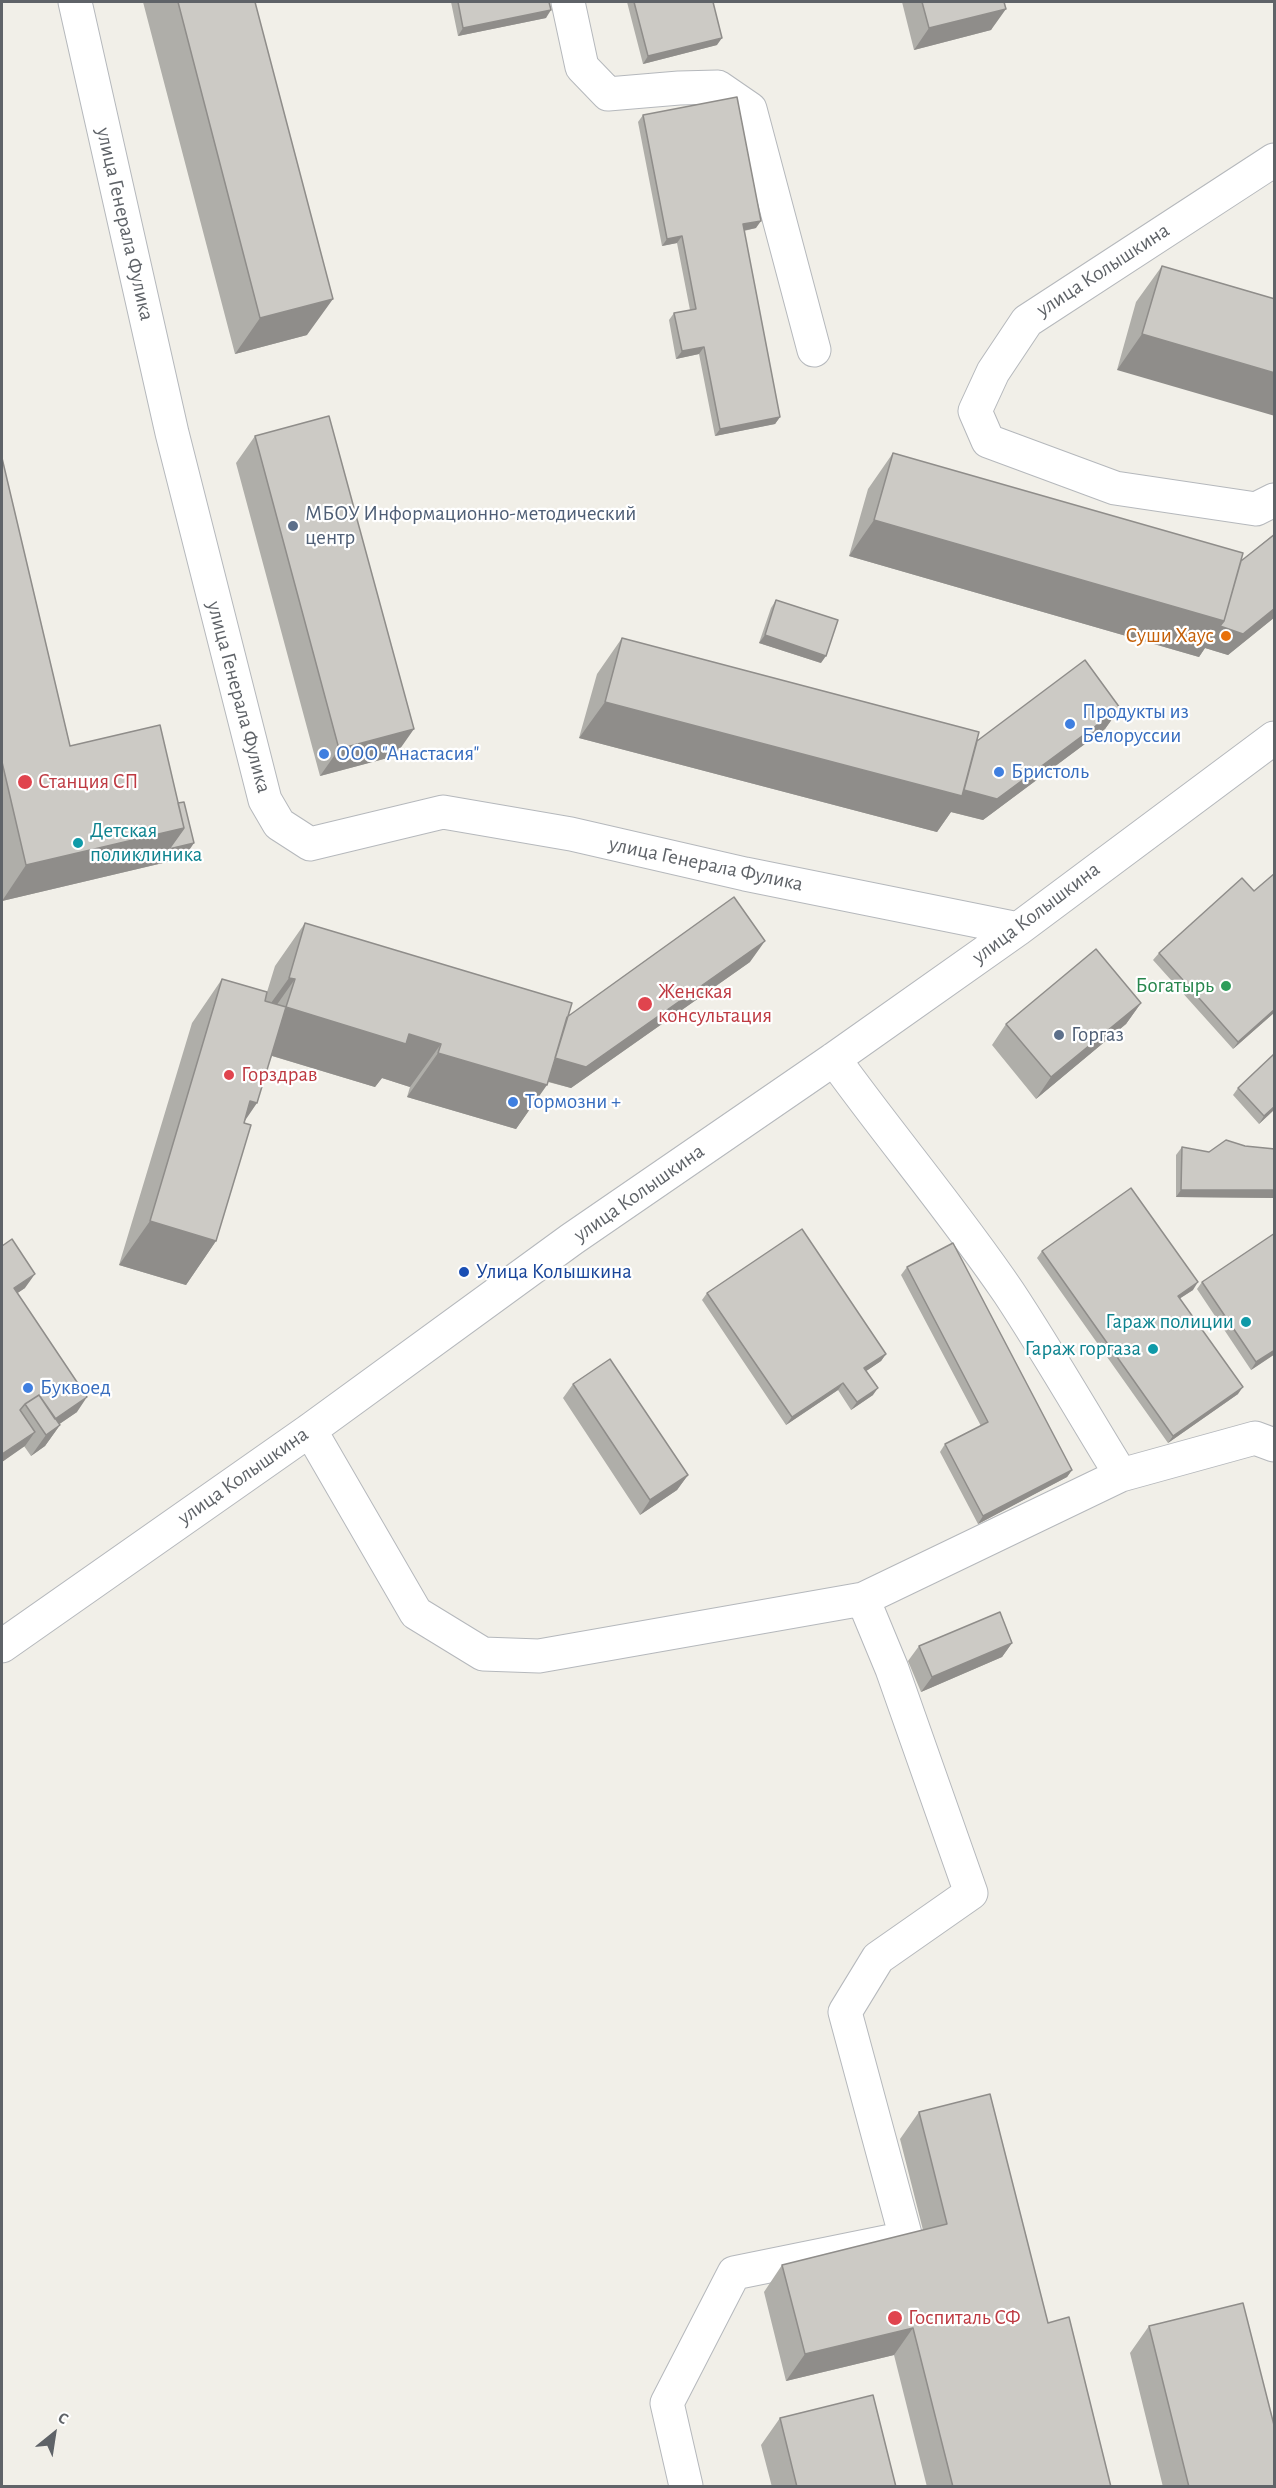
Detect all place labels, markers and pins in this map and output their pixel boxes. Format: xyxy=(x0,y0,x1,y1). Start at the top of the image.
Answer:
place label: МБОУ Информационно-методический центр xyxy=(305,501,637,551)
marker: МБОУ Информационно-методический центр xyxy=(286,519,300,533)
place label: Суши Хаус xyxy=(1125,623,1214,649)
marker: Суши Хаус xyxy=(1219,629,1233,643)
place label: Продукты из Белоруссии xyxy=(1082,699,1189,749)
marker: Продукты из Белоруссии xyxy=(1063,717,1077,731)
place label: ООО "Анастасия" xyxy=(336,741,479,767)
marker: ООО "Анастасия" xyxy=(317,747,331,761)
place label: Бристоль xyxy=(1011,759,1089,785)
marker: Бристоль xyxy=(992,765,1006,779)
place label: Станция СП xyxy=(38,769,138,795)
marker: Станция СП xyxy=(16,773,34,791)
place label: Детская поликлиника xyxy=(90,818,202,868)
marker: Детская поликлиника xyxy=(71,836,85,850)
place label: Богатырь xyxy=(1136,973,1214,999)
place label: Женская консультация xyxy=(658,979,772,1029)
marker: Богатырь xyxy=(1219,979,1233,993)
marker: Женская консультация xyxy=(636,995,654,1013)
place label: Горгаз xyxy=(1071,1022,1124,1048)
marker: Горгаз xyxy=(1052,1028,1066,1042)
place label: Горздрав xyxy=(241,1062,318,1088)
marker: Горздрав xyxy=(222,1068,236,1082)
place label: Тормозни + xyxy=(525,1089,621,1115)
marker: Тормозни + xyxy=(506,1095,520,1109)
place label: Улица Колышкина xyxy=(476,1259,632,1285)
marker: Улица Колышкина xyxy=(457,1265,471,1279)
place label: Гараж полиции xyxy=(1105,1309,1234,1335)
marker: Гараж полиции xyxy=(1239,1315,1253,1329)
place label: Гараж горгаза xyxy=(1025,1336,1141,1362)
marker: Гараж горгаза xyxy=(1146,1342,1160,1356)
place label: Буквоед xyxy=(40,1375,111,1401)
marker: Буквоед xyxy=(21,1381,35,1395)
place label: Госпиталь СФ xyxy=(908,2305,1021,2331)
marker: Госпиталь СФ xyxy=(886,2309,904,2327)

